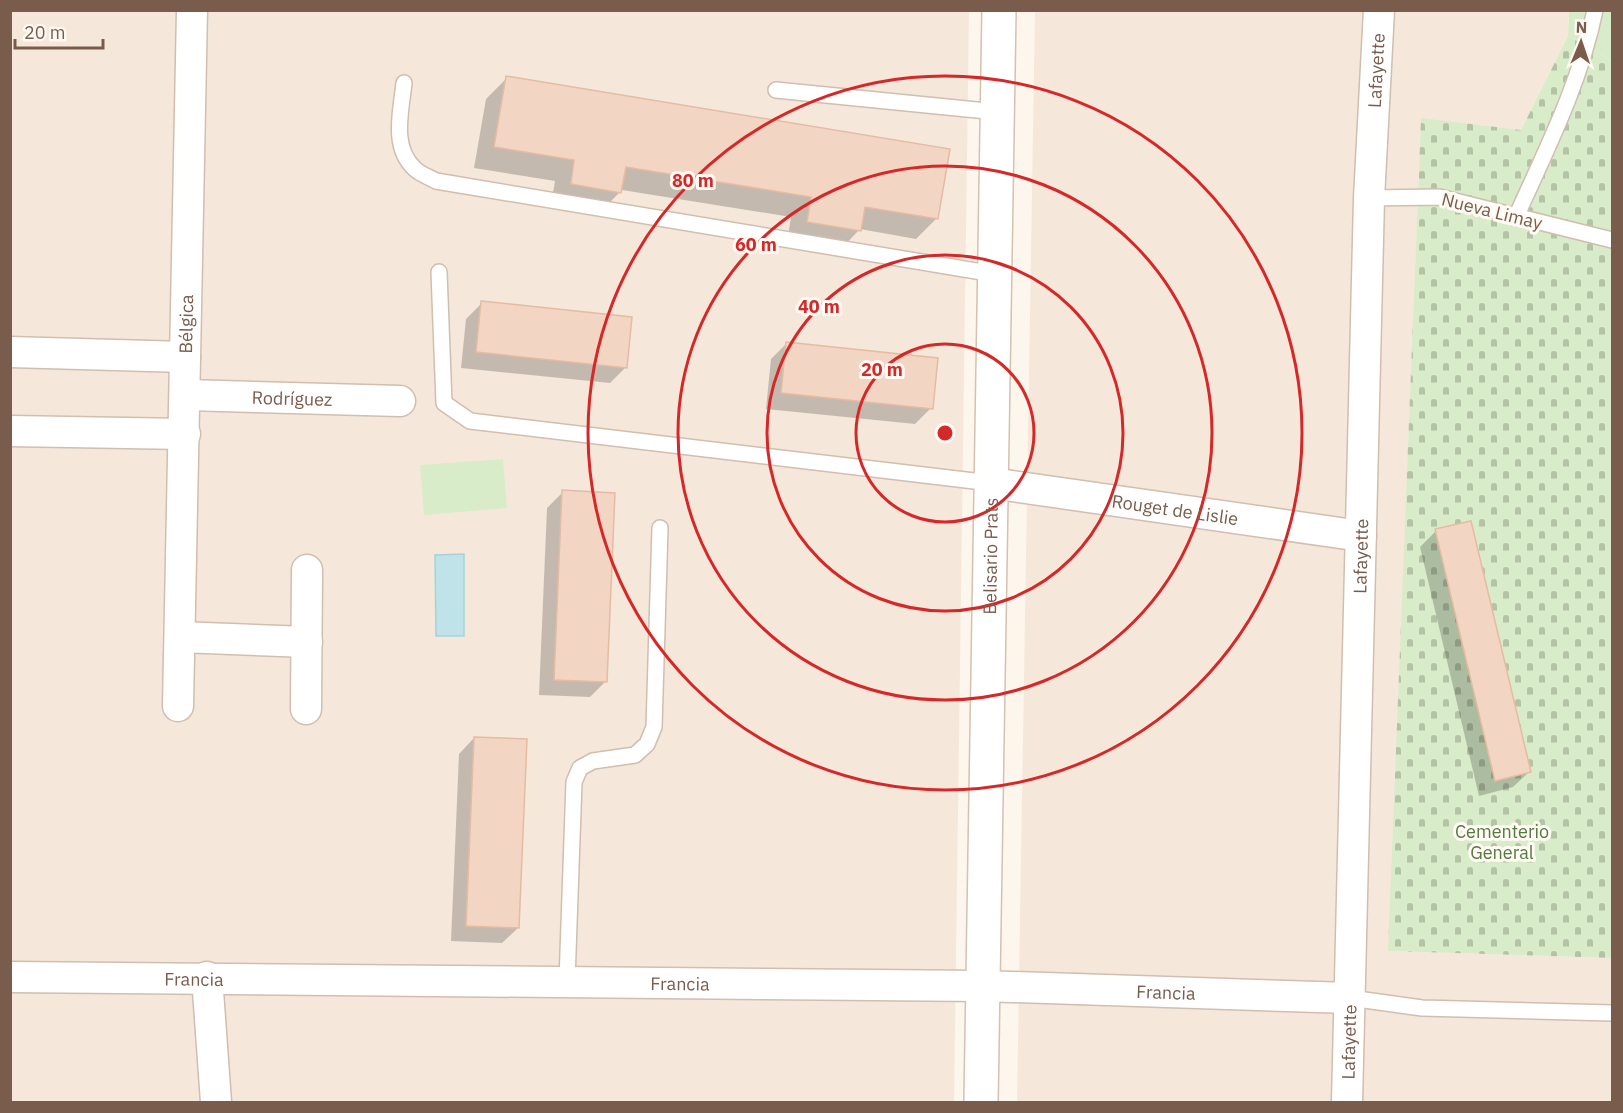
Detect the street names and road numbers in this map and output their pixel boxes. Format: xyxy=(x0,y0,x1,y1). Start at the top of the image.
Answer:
street label: Lafayette xyxy=(1362,32,1389,109)
street label: Nueva Limay xyxy=(1439,187,1545,235)
street label: Bélgica xyxy=(174,294,198,354)
street label: Rodríguez xyxy=(251,385,333,411)
street label: Rouget de Lislie xyxy=(1110,489,1240,530)
street label: Belisario Prats xyxy=(978,497,1002,615)
street label: Lafayette xyxy=(1348,518,1373,594)
street label: Francia xyxy=(164,967,224,990)
street label: Francia xyxy=(650,971,710,995)
street label: Francia xyxy=(1136,980,1196,1004)
street label: Lafayette xyxy=(1336,1004,1361,1080)

